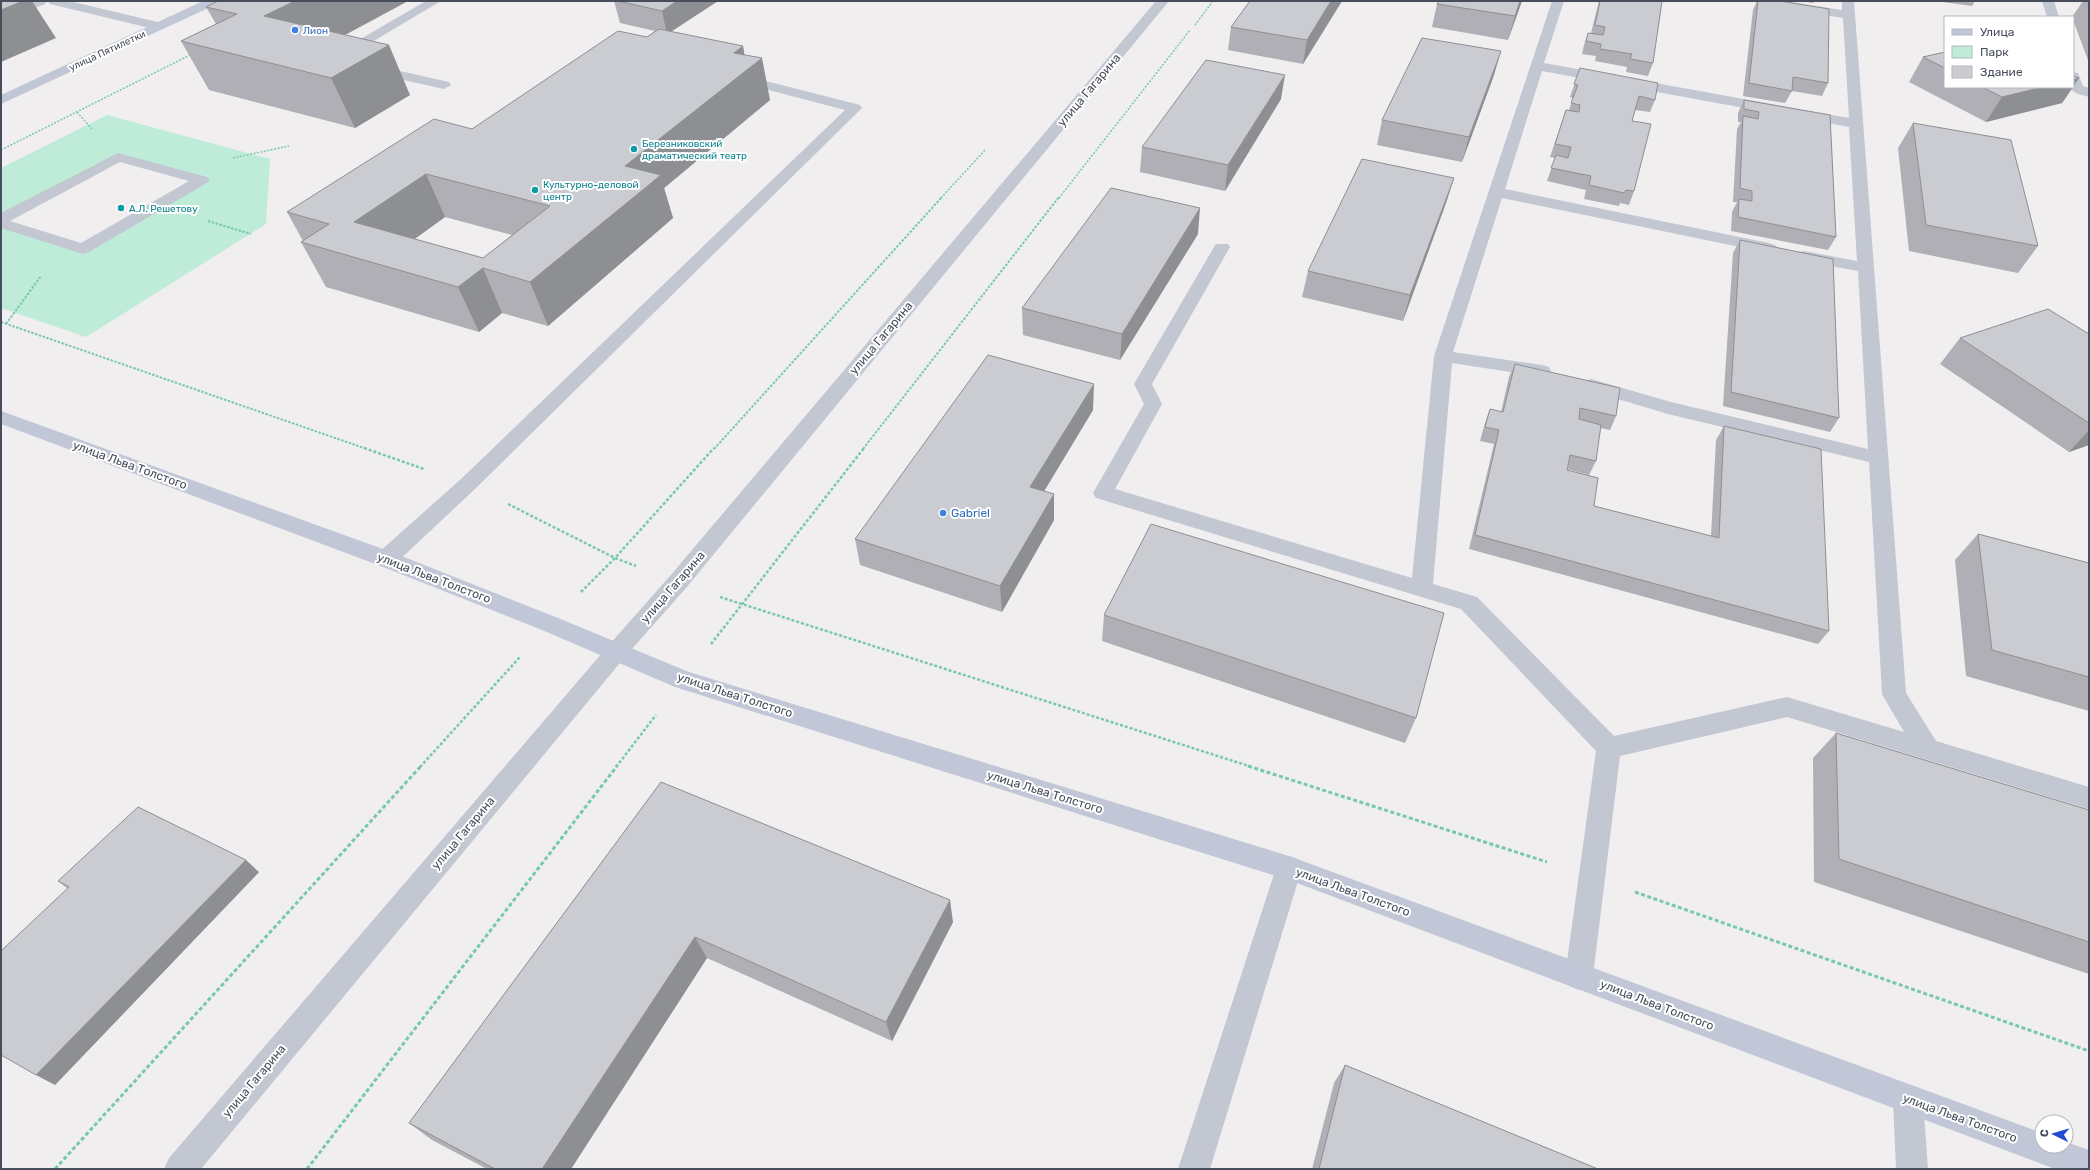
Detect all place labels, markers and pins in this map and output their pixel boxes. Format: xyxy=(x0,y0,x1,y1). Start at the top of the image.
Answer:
marker: Лион xyxy=(290,25,300,35)
place label: Лион xyxy=(303,25,328,37)
place label: Березниковский драматический театр xyxy=(642,138,747,162)
marker: Березниковский драматический театр xyxy=(629,144,639,154)
place label: Культурно-деловой центр xyxy=(543,179,639,203)
marker: Культурно-деловой центр xyxy=(530,185,540,195)
marker: А.Л. Решетову xyxy=(116,203,126,213)
place label: А.Л. Решетову xyxy=(129,203,198,215)
place label: Gabriel xyxy=(951,506,990,520)
marker: Gabriel xyxy=(938,508,948,518)

